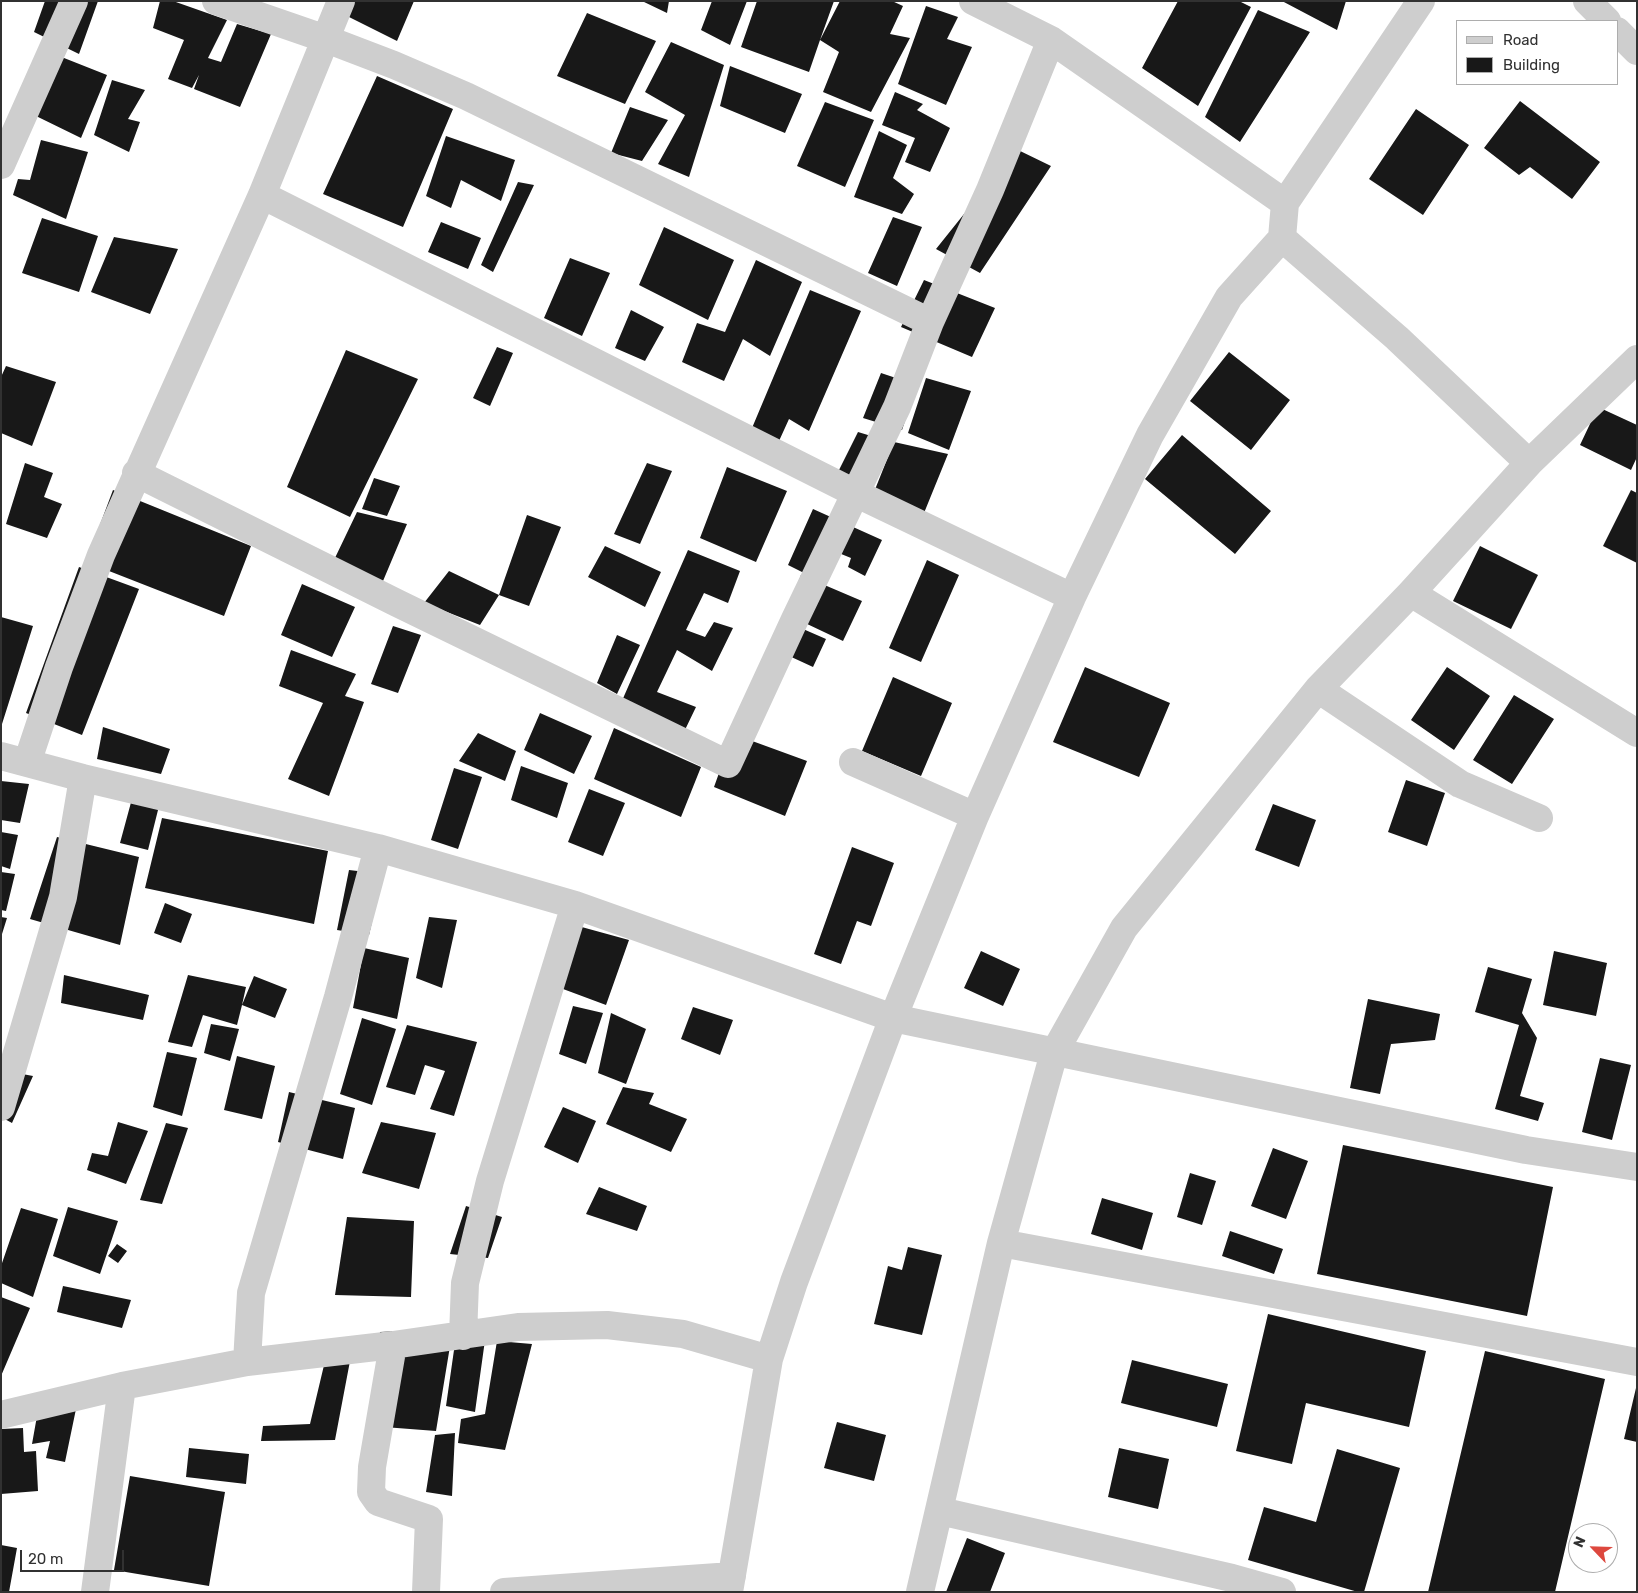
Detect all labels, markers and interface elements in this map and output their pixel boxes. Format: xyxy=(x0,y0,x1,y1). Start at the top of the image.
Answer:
legend xyxy=(1456,20,1618,85)
text: Road xyxy=(1503,31,1539,49)
text: Building xyxy=(1503,56,1560,74)
north arrow xyxy=(1568,1523,1618,1573)
text: N xyxy=(1570,1534,1590,1550)
scale bar xyxy=(22,1540,126,1572)
text: 20 m xyxy=(28,1550,63,1568)

